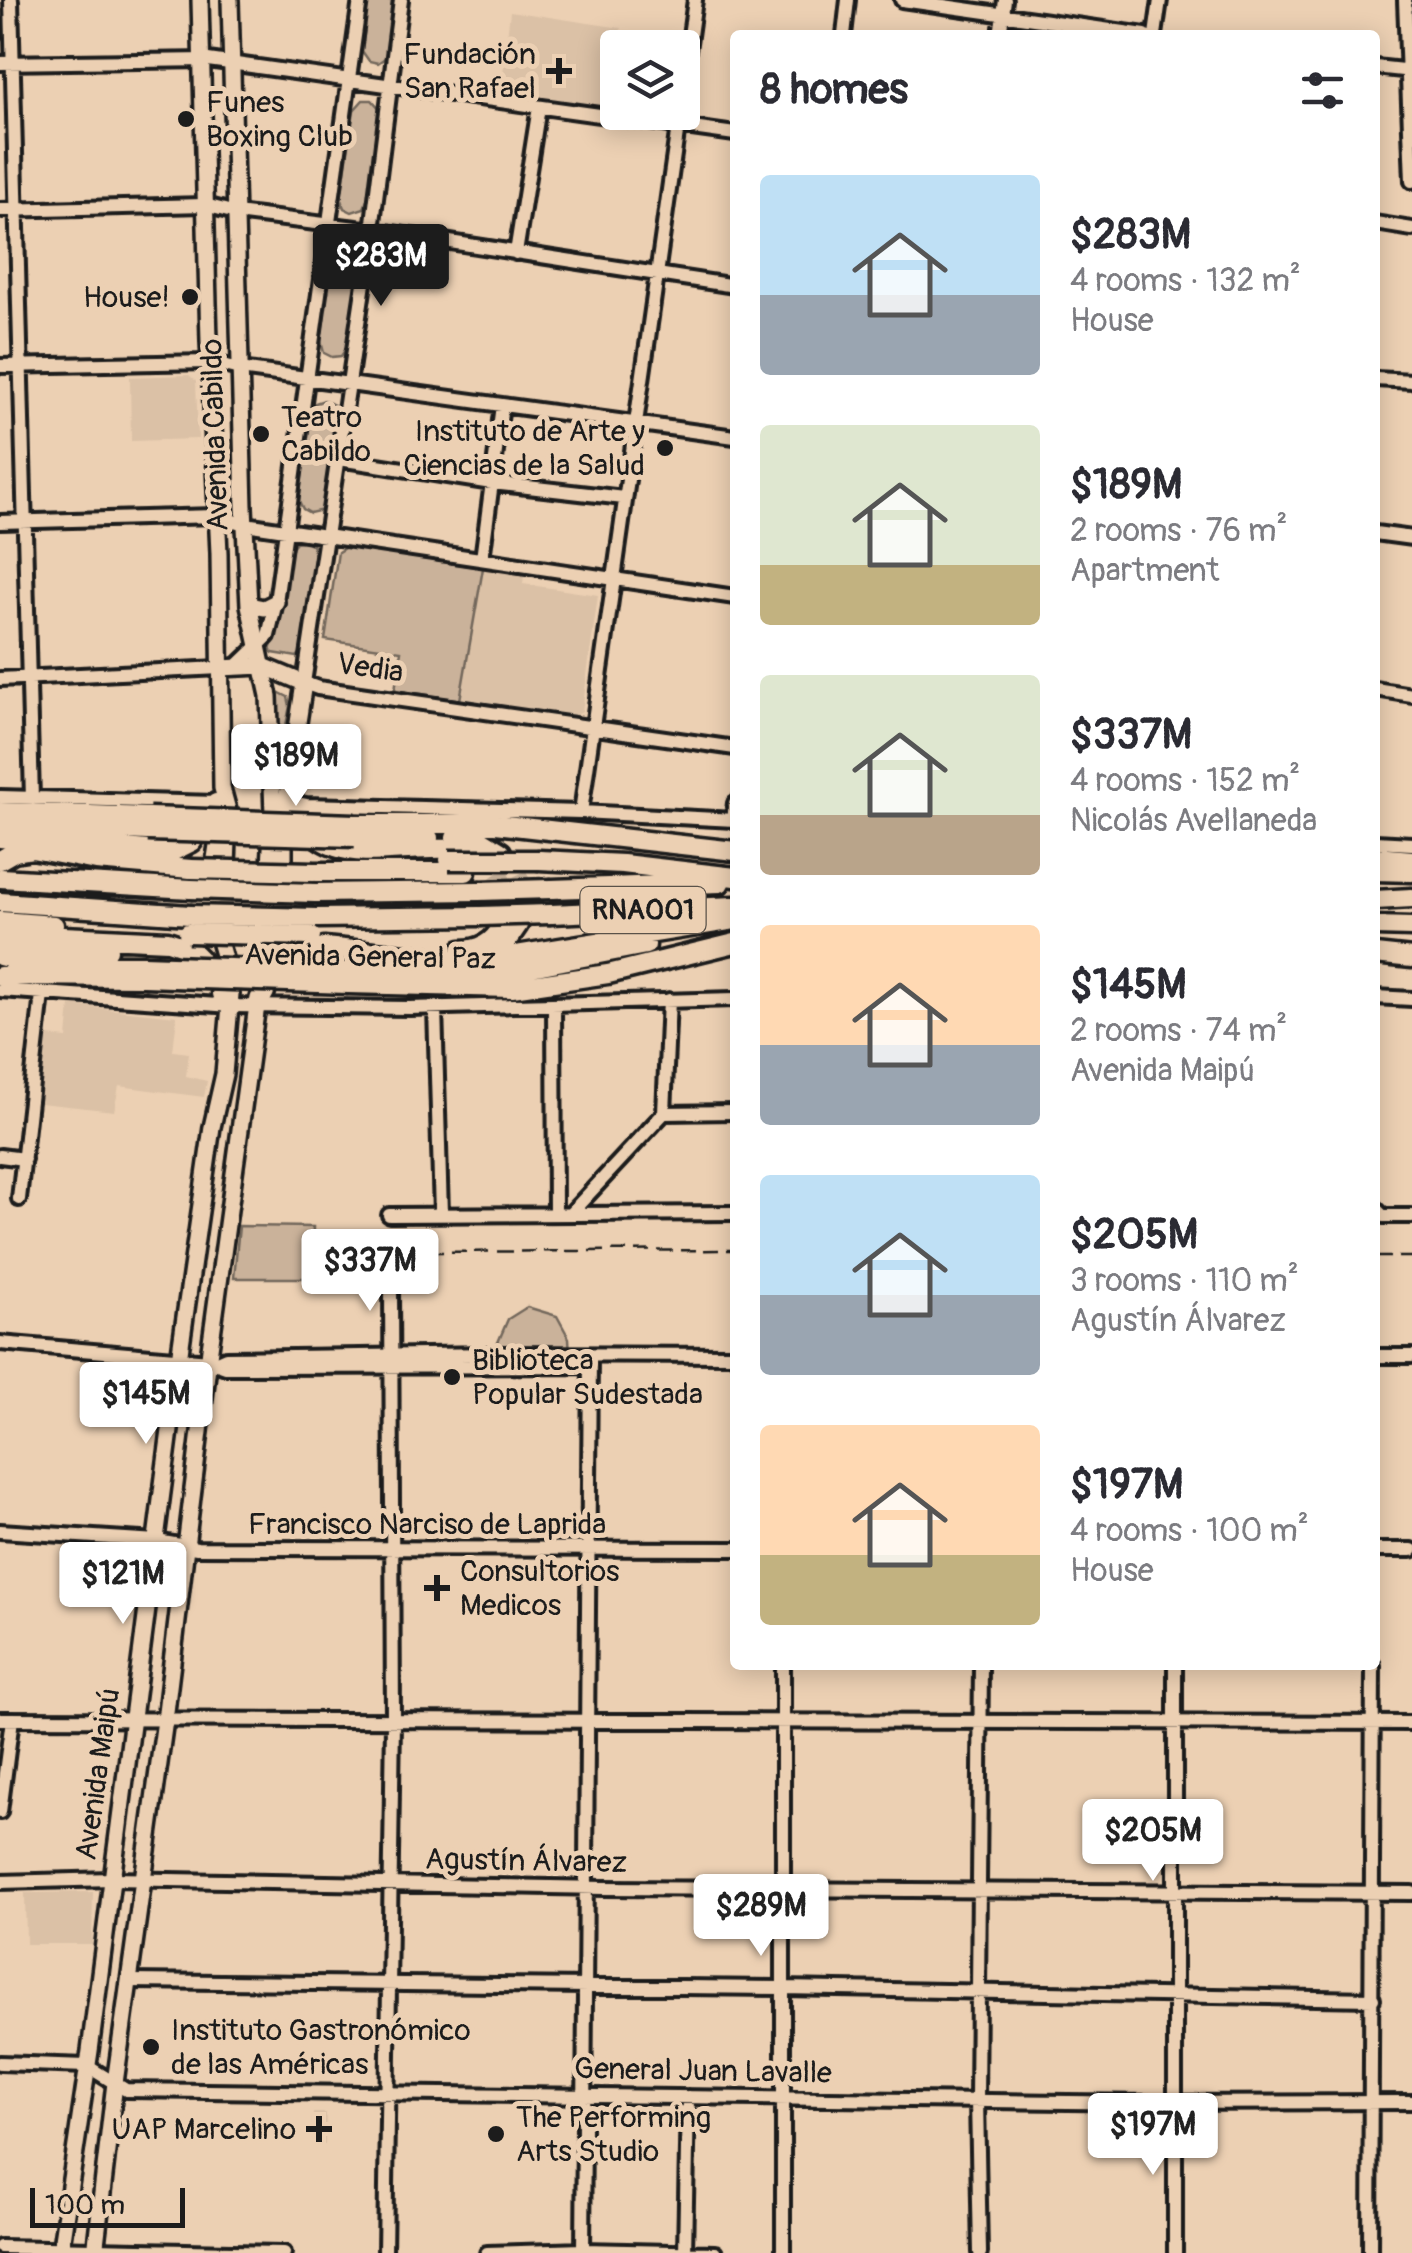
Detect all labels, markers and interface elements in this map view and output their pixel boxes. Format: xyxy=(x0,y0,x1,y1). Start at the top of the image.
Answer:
map controls xyxy=(600,30,700,130)
button: layers xyxy=(600,30,700,130)
place label: Fundación San Rafael xyxy=(403,36,536,107)
marker: Fundación San Rafael xyxy=(546,58,572,84)
icon: filters xyxy=(1295,63,1350,118)
text: 8 homes xyxy=(760,64,908,116)
place label: Funes Boxing Club xyxy=(206,84,353,155)
marker: Funes Boxing Club xyxy=(175,108,197,130)
text: $283M xyxy=(1070,209,1191,261)
icon: home xyxy=(840,215,960,335)
pin: $283M xyxy=(311,224,451,309)
text: $283M xyxy=(335,236,427,276)
text: 4 rooms · 132 m² xyxy=(1070,261,1301,301)
place label: House! xyxy=(83,279,170,316)
marker: House! xyxy=(179,286,201,308)
text: House xyxy=(1070,301,1154,341)
street label: Avenida Cabildo xyxy=(193,338,237,532)
place label: Teatro Cabildo xyxy=(281,399,371,470)
place label: Instituto de Arte y Ciencias de la Salud xyxy=(403,413,645,484)
marker: Teatro Cabildo xyxy=(250,423,272,445)
marker: Instituto de Arte y Ciencias de la Salud xyxy=(654,437,676,459)
text: $189M xyxy=(1070,459,1182,511)
icon: home xyxy=(840,465,960,585)
text: 2 rooms · 76 m² xyxy=(1070,511,1287,551)
text: Apartment xyxy=(1070,551,1219,591)
street label: Vedia xyxy=(334,645,406,691)
text: $337M xyxy=(1070,709,1192,761)
icon: home xyxy=(840,715,960,835)
pin: $189M xyxy=(226,724,366,809)
text: $189M xyxy=(253,736,339,776)
text: 4 rooms · 152 m² xyxy=(1070,761,1300,801)
text: Nicolás Avellaneda xyxy=(1070,801,1317,841)
road number: RNA001 xyxy=(580,887,706,933)
street label: Avenida General Paz xyxy=(244,936,496,978)
text: $145M xyxy=(1070,959,1187,1011)
icon: home xyxy=(840,965,960,1085)
text: 2 rooms · 74 m² xyxy=(1070,1011,1287,1051)
text: Avenida Maipú xyxy=(1070,1051,1255,1091)
text: $205M xyxy=(1070,1209,1198,1261)
icon: home xyxy=(840,1215,960,1335)
pin: $337M xyxy=(300,1229,440,1314)
text: $337M xyxy=(323,1241,417,1281)
text: 3 rooms · 110 m² xyxy=(1070,1261,1299,1301)
text: Agustín Álvarez xyxy=(1070,1301,1286,1341)
place label: Biblioteca Popular Sudestada xyxy=(472,1342,703,1413)
pin: $145M xyxy=(76,1362,216,1447)
marker: Biblioteca Popular Sudestada xyxy=(441,1366,463,1388)
text: $145M xyxy=(102,1374,190,1414)
text: $197M xyxy=(1070,1459,1183,1511)
icon: home xyxy=(840,1465,960,1585)
street label: Francisco Narciso de Laprida xyxy=(248,1506,606,1543)
text: 4 rooms · 100 m² xyxy=(1070,1511,1309,1551)
pin: $121M xyxy=(53,1542,193,1627)
text: House xyxy=(1070,1551,1154,1591)
place label: Consultorios Medicos xyxy=(460,1553,620,1624)
text: $121M xyxy=(81,1554,165,1594)
marker: Consultorios Medicos xyxy=(424,1575,450,1601)
street label: Avenida Maipú xyxy=(68,1686,128,1862)
pin: $205M xyxy=(1083,1799,1223,1884)
text: $205M xyxy=(1104,1811,1202,1851)
street label: Agustín Álvarez xyxy=(425,1841,627,1881)
pin: $289M xyxy=(691,1874,831,1959)
text: $289M xyxy=(716,1886,806,1926)
place label: Instituto Gastronómico de las Américas xyxy=(171,2012,471,2083)
marker: Instituto Gastronómico de las Américas xyxy=(140,2036,162,2058)
street label: General Juan Lavalle xyxy=(574,2050,832,2092)
pin: $197M xyxy=(1083,2093,1223,2178)
place label: The Performing Arts Studio xyxy=(516,2099,711,2170)
text: $197M xyxy=(1110,2105,1196,2145)
place label: UAP Marcelino xyxy=(111,2111,296,2148)
marker: UAP Marcelino xyxy=(306,2116,332,2142)
marker: The Performing Arts Studio xyxy=(485,2123,507,2145)
scale bar xyxy=(30,2183,185,2228)
text: 100 m xyxy=(45,2188,125,2223)

